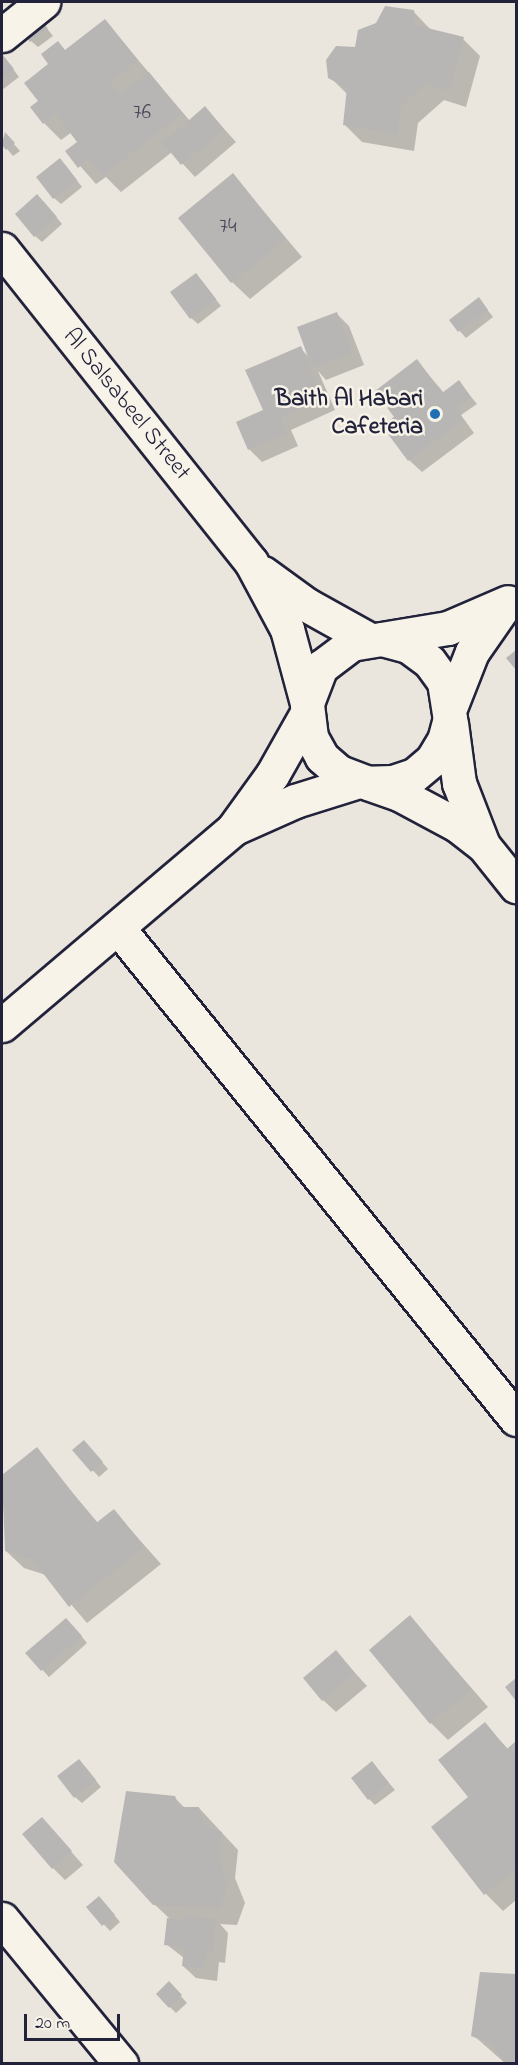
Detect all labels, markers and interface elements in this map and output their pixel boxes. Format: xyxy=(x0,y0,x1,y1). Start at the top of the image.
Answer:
house number: 76 xyxy=(133,100,151,126)
house number: 74 xyxy=(219,214,237,240)
street label: Al Salsabeel Street xyxy=(56,323,196,487)
place label: Baith Al Habari Cafeteria xyxy=(275,386,423,442)
marker: Baith Al Habari Cafeteria xyxy=(428,407,442,421)
scale bar xyxy=(27,2002,123,2040)
text: 20 m xyxy=(35,2011,70,2037)

